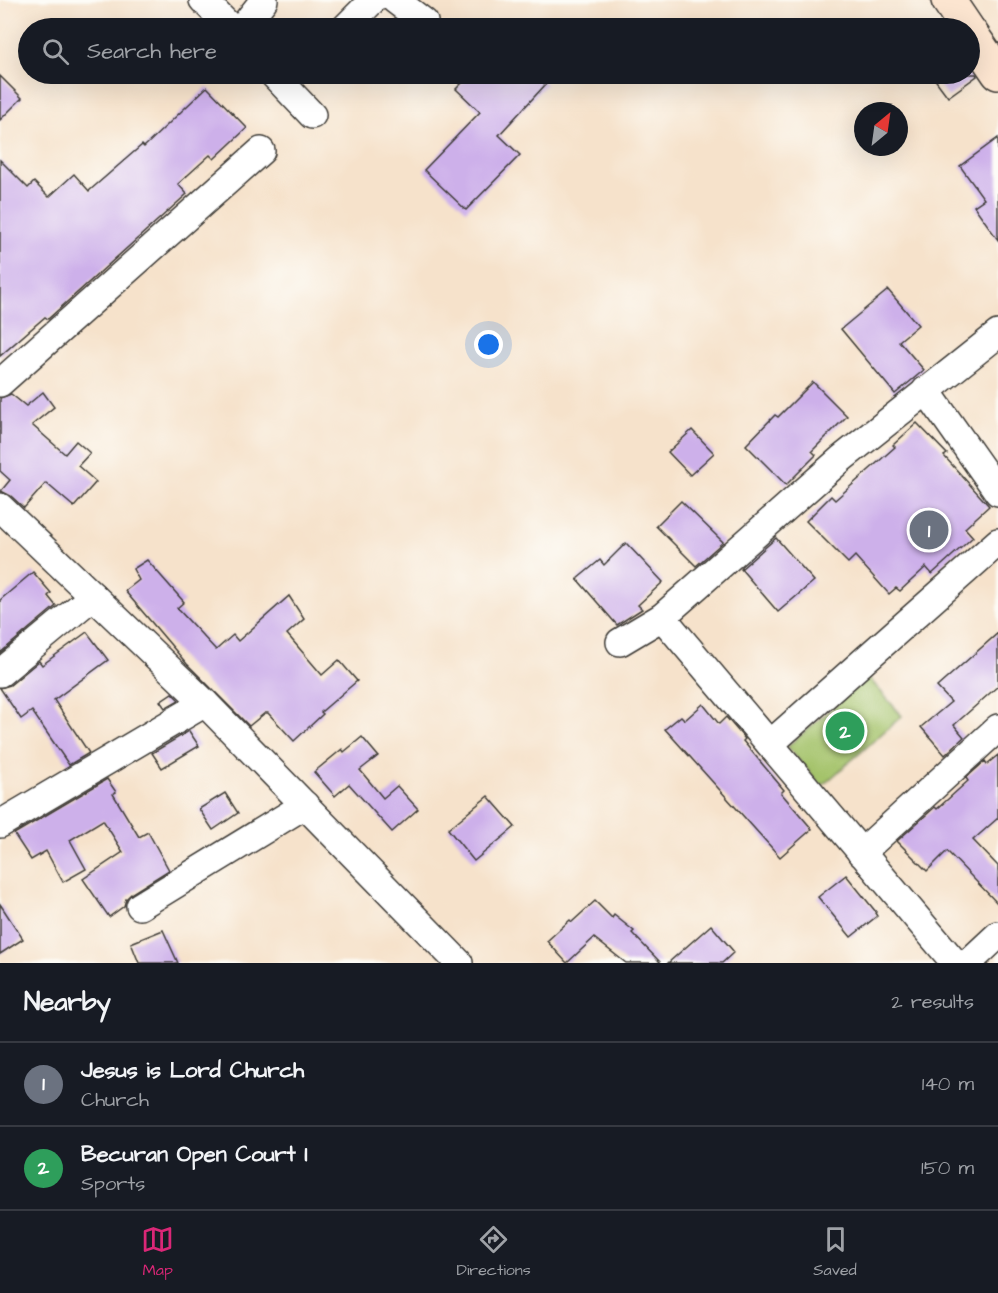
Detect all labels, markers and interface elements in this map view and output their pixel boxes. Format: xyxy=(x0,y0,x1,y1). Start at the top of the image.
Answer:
search box xyxy=(18,18,980,84)
icon: search xyxy=(39,35,72,68)
text: Search here xyxy=(87,36,217,67)
north arrow xyxy=(854,102,908,156)
your location xyxy=(474,330,503,359)
pin: 1 xyxy=(910,508,948,552)
pin: 2 xyxy=(826,708,864,754)
text: Nearby xyxy=(24,984,111,1020)
text: 2 results xyxy=(891,988,974,1016)
text: Jesus is Lord Church xyxy=(81,1055,304,1086)
text: 1 xyxy=(42,1070,45,1098)
text: 140 m xyxy=(922,1070,974,1098)
text: Church xyxy=(81,1086,149,1114)
text: Becuran Open Court I xyxy=(81,1139,308,1170)
text: 2 xyxy=(38,1154,49,1182)
text: 150 m xyxy=(921,1154,974,1182)
text: Sports xyxy=(81,1170,145,1198)
tab: Map xyxy=(141,1223,174,1281)
tab: Directions xyxy=(457,1223,531,1281)
tab: Saved xyxy=(813,1223,857,1281)

